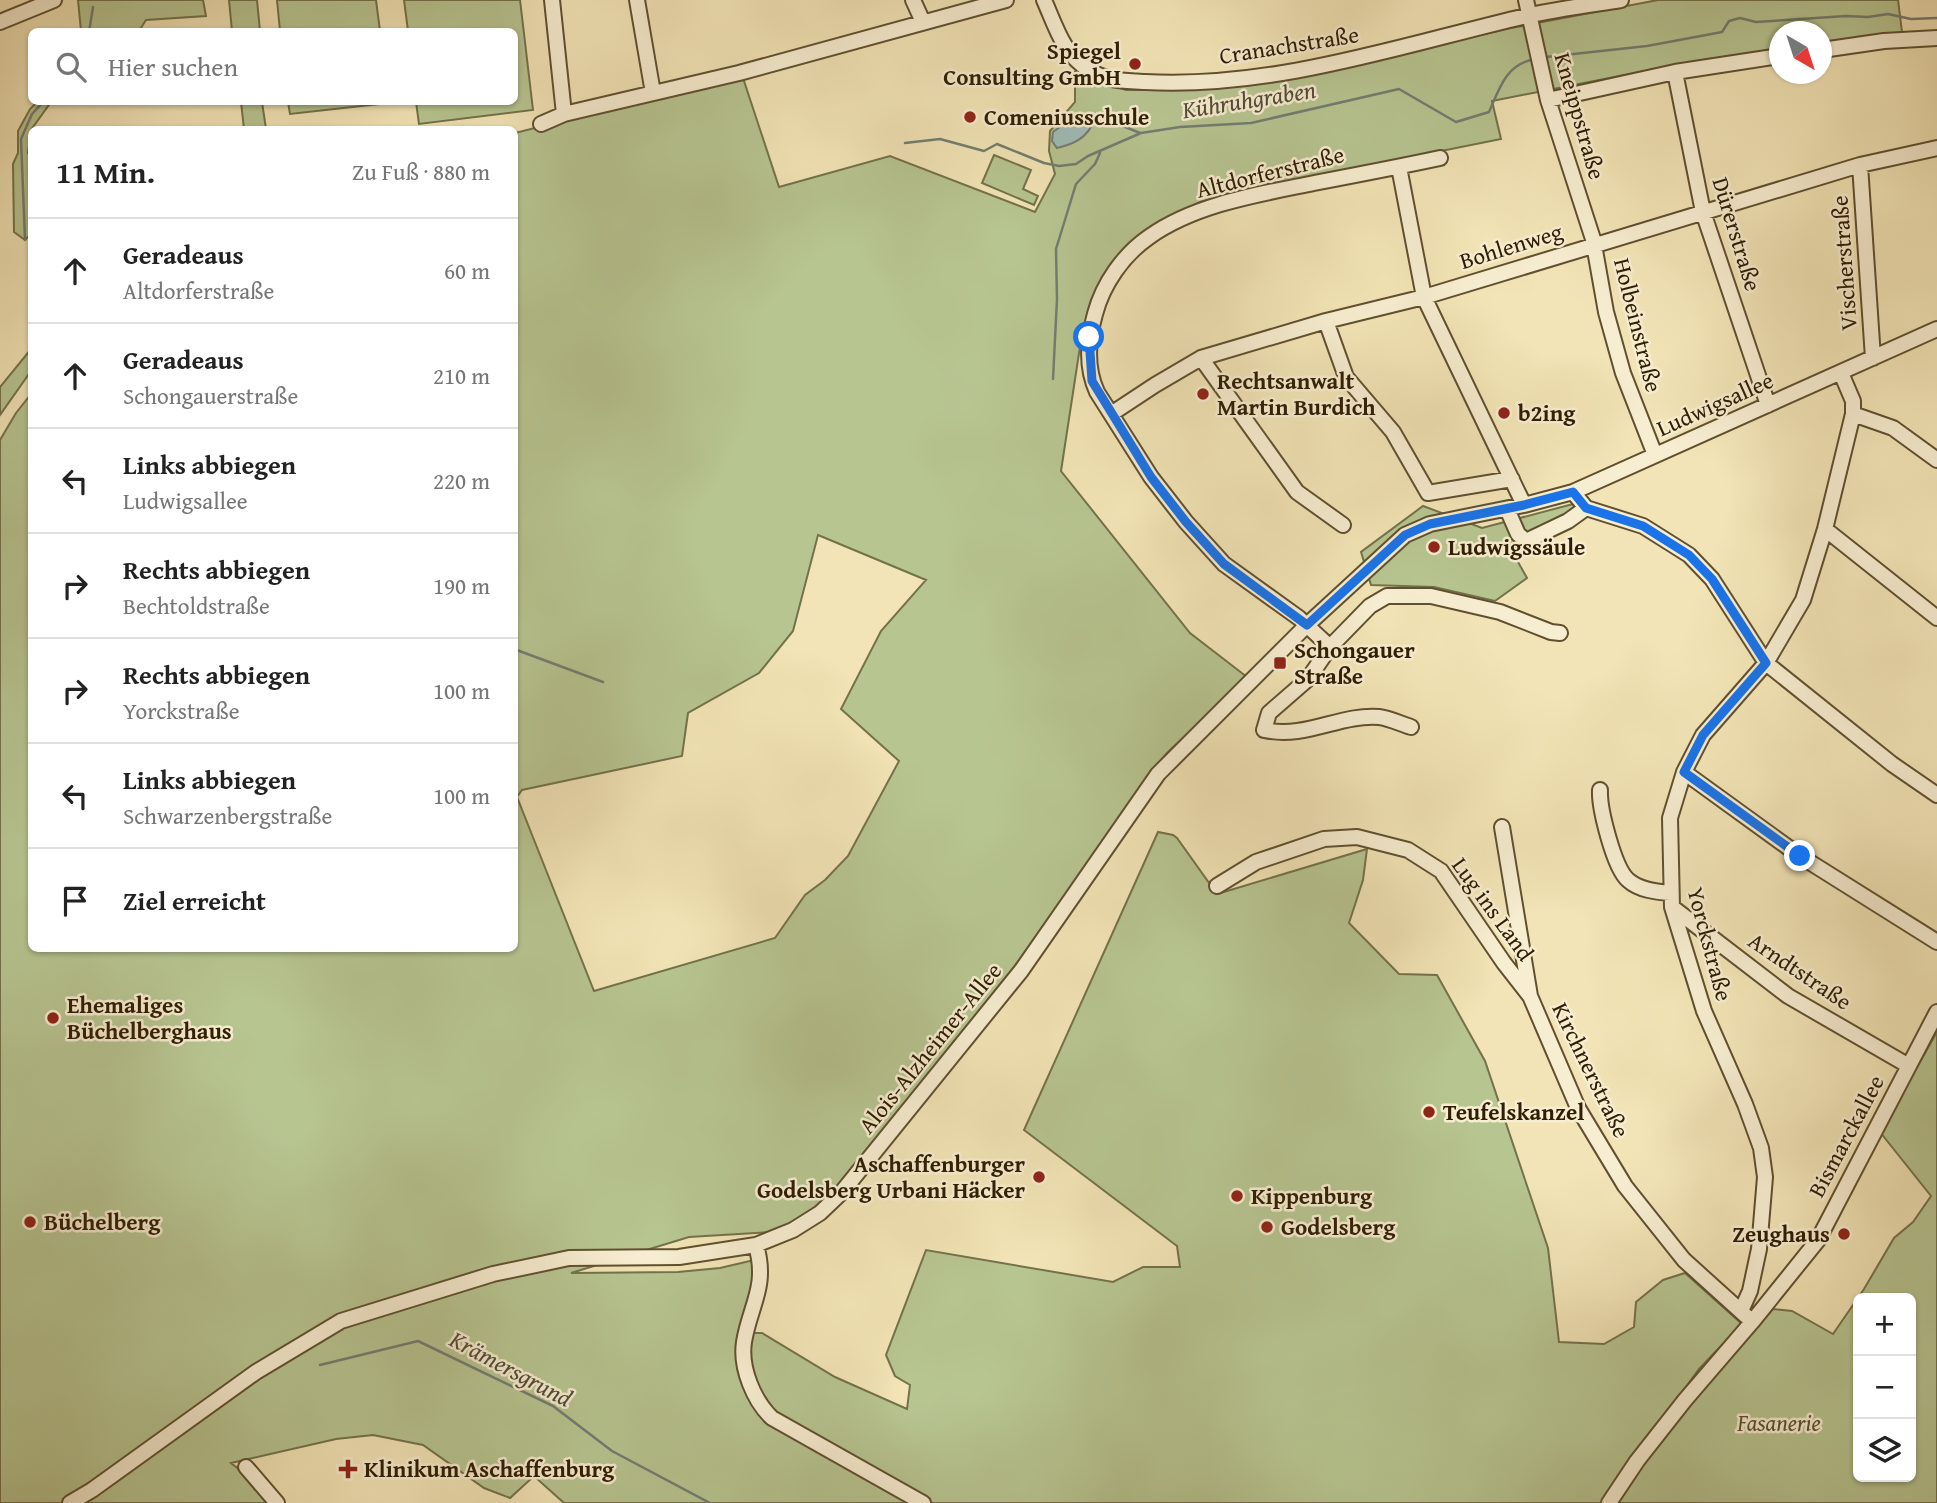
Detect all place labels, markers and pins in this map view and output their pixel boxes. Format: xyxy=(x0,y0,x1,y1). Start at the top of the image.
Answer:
place label: Spiegel Consulting GmbH xyxy=(943,34,1121,93)
marker: Spiegel Consulting GmbH xyxy=(1127,56,1143,72)
place label: Comeniusschule xyxy=(984,100,1149,133)
marker: Comeniusschule xyxy=(962,109,978,125)
place label: Rechtsanwalt Martin Burdich xyxy=(1217,364,1376,423)
marker: Rechtsanwalt Martin Burdich xyxy=(1195,386,1211,402)
place label: b2ing xyxy=(1518,396,1576,429)
marker: b2ing xyxy=(1496,405,1512,421)
place label: Ludwigssäule xyxy=(1448,530,1585,563)
marker: Ludwigssäule xyxy=(1426,539,1442,555)
place label: Schongauer Straße xyxy=(1294,633,1415,692)
marker: Schongauer Straße xyxy=(1272,655,1288,671)
place label: Ehemaliges Büchelberghaus xyxy=(67,988,232,1047)
marker: Ehemaliges Büchelberghaus xyxy=(45,1010,61,1026)
place label: Teufelskanzel xyxy=(1443,1095,1584,1128)
marker: Teufelskanzel xyxy=(1421,1104,1437,1120)
place label: Aschaffenburger Godelsberg Urbani Häcker xyxy=(757,1147,1025,1206)
marker: Aschaffenburger Godelsberg Urbani Häcker xyxy=(1031,1169,1047,1185)
place label: Kippenburg xyxy=(1251,1179,1373,1212)
marker: Kippenburg xyxy=(1229,1188,1245,1204)
place label: Büchelberg xyxy=(44,1205,161,1238)
place label: Godelsberg xyxy=(1281,1210,1396,1243)
marker: Büchelberg xyxy=(22,1214,38,1230)
place label: Zeughaus xyxy=(1732,1217,1830,1250)
marker: Godelsberg xyxy=(1259,1219,1275,1235)
marker: Zeughaus xyxy=(1836,1226,1852,1242)
place label: Klinikum Aschaffenburg xyxy=(364,1452,615,1485)
marker: Klinikum Aschaffenburg xyxy=(338,1459,358,1479)

